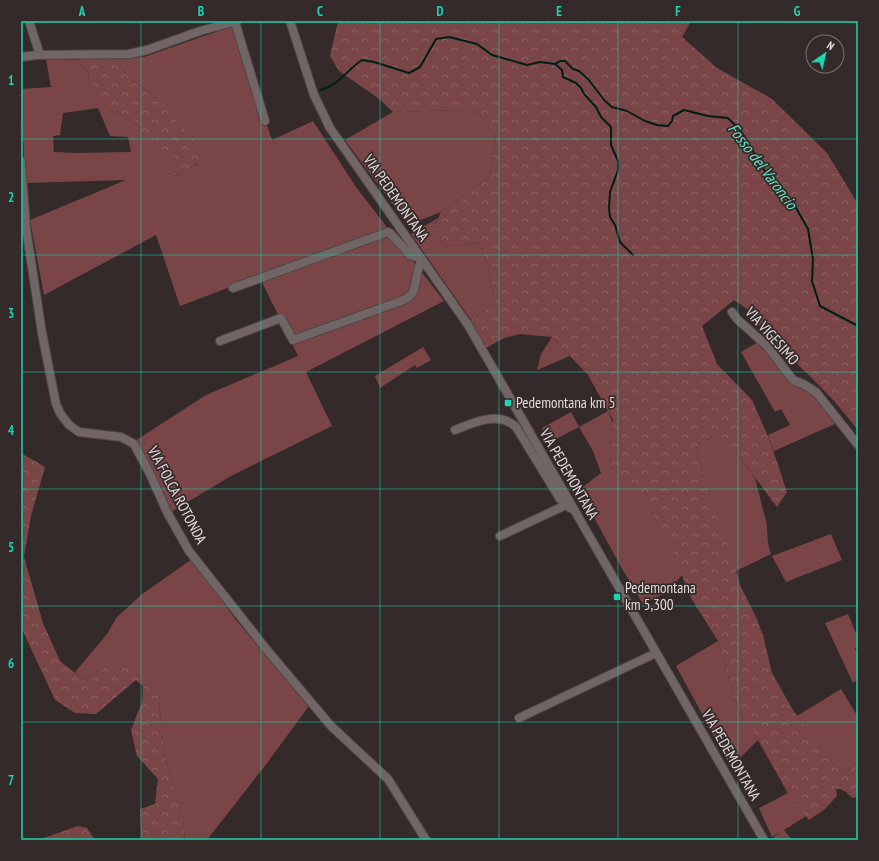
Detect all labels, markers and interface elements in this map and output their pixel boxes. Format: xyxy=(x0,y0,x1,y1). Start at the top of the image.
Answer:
text: A xyxy=(78,3,86,20)
text: B xyxy=(198,3,204,20)
text: C xyxy=(317,3,323,20)
text: D xyxy=(437,3,444,20)
text: E xyxy=(556,3,562,20)
text: F xyxy=(675,3,681,20)
text: G xyxy=(794,3,801,20)
north arrow xyxy=(805,34,845,74)
text: N xyxy=(824,38,837,53)
text: 1 xyxy=(8,72,14,89)
water label: Fosso del Varoncio xyxy=(724,119,802,214)
street label: VIA PEDEMONTANA xyxy=(359,150,434,246)
text: 2 xyxy=(8,189,14,206)
street label: VIA VIGESIMO xyxy=(741,302,803,369)
text: 3 xyxy=(8,305,14,322)
place label: Pedemontana km 5 xyxy=(516,393,615,412)
marker: Pedemontana km 5 xyxy=(503,398,513,408)
text: 4 xyxy=(8,422,15,439)
street label: VIA PEDEMONTANA xyxy=(535,424,604,523)
street label: VIA FOLCA ROTONDA xyxy=(143,442,212,548)
text: 5 xyxy=(8,539,14,556)
place label: Pedemontana km 5,300 xyxy=(625,578,696,614)
marker: Pedemontana km 5,300 xyxy=(612,592,622,602)
text: 6 xyxy=(8,655,14,672)
street label: VIA PEDEMONTANA xyxy=(697,705,766,804)
text: 7 xyxy=(8,772,14,789)

